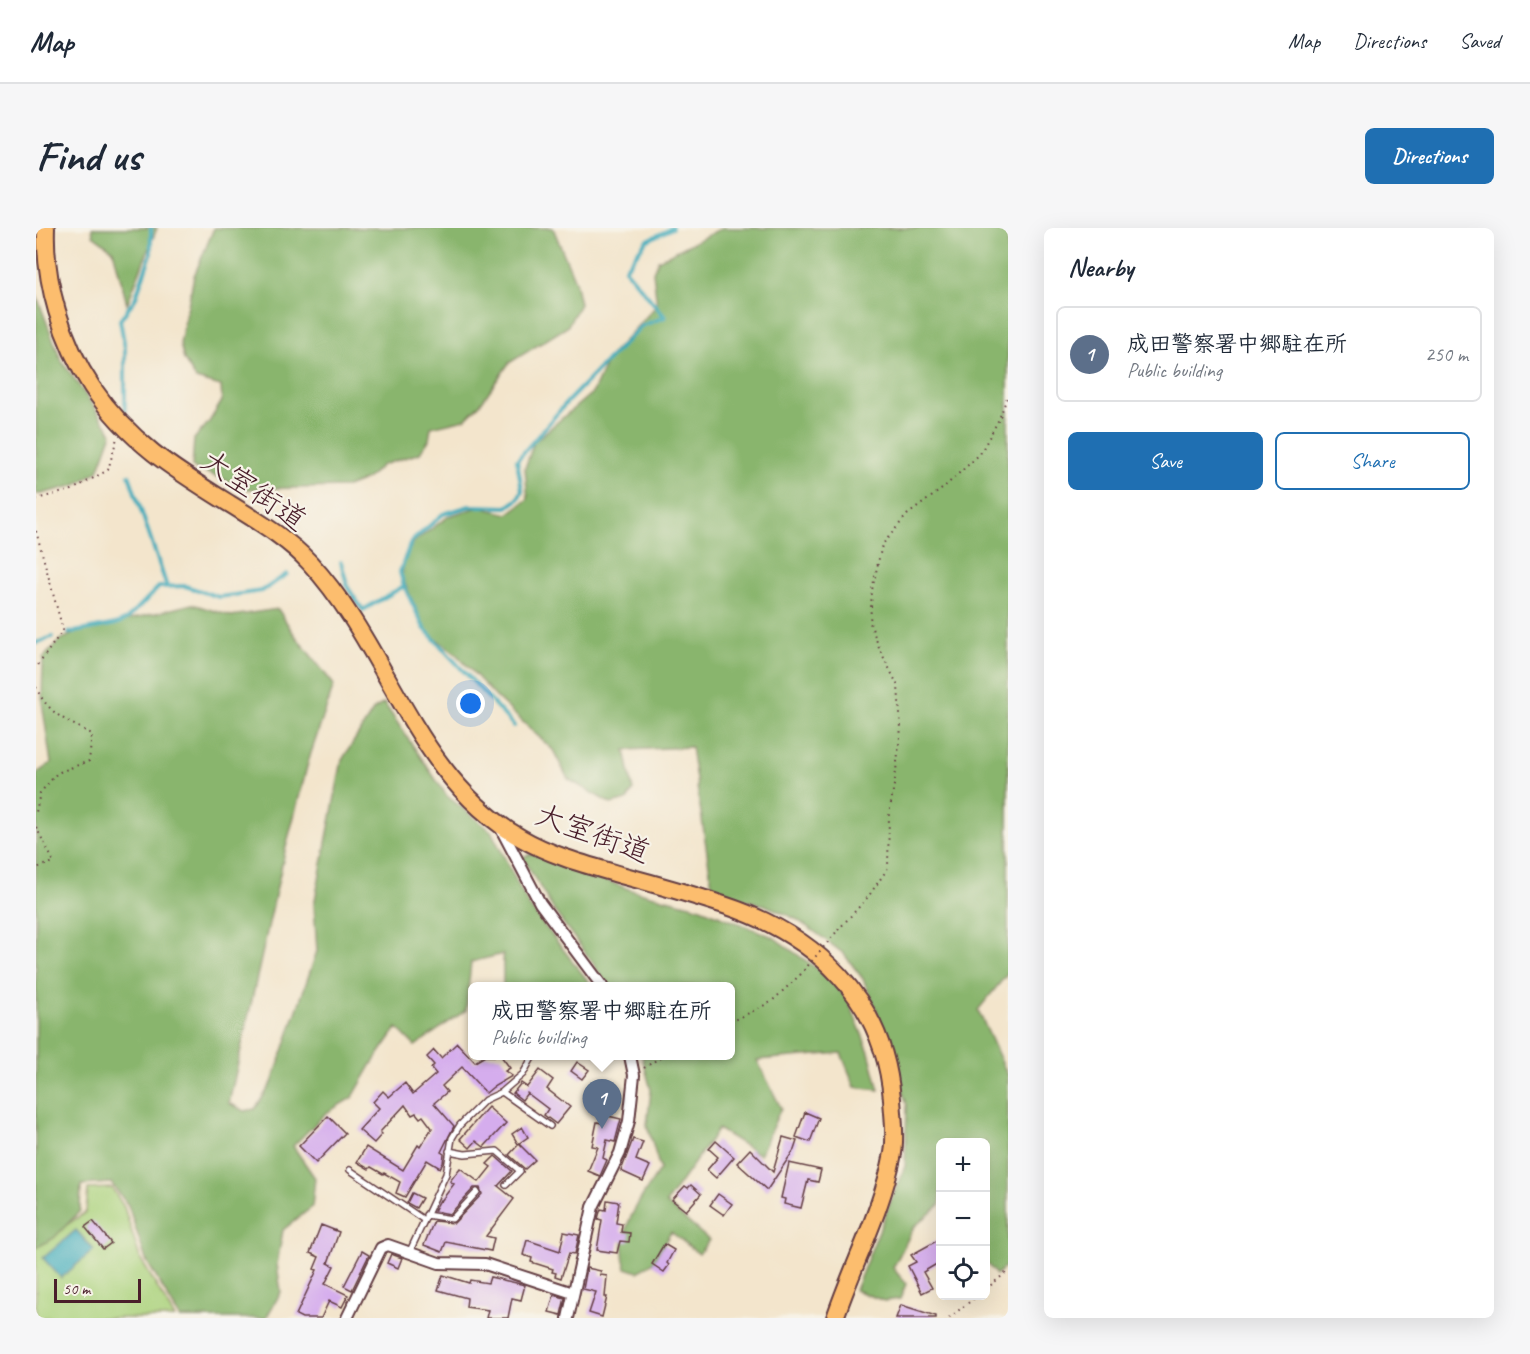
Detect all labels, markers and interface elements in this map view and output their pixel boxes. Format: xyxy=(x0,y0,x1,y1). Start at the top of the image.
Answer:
text: Map xyxy=(30,24,73,59)
text: Map xyxy=(1288,28,1320,54)
text: Directions xyxy=(1353,28,1426,54)
text: Saved xyxy=(1459,28,1500,54)
button: Directions xyxy=(1365,128,1494,184)
text: Find us xyxy=(36,130,141,183)
text: Nearby xyxy=(1068,251,1133,284)
text: 成田警察署中郷駐在所 xyxy=(1127,330,1347,358)
text: 1 xyxy=(1085,342,1094,367)
text: 250 m xyxy=(1425,342,1468,367)
text: Public building xyxy=(1127,358,1222,383)
button: Save xyxy=(1068,432,1263,490)
button: Share xyxy=(1275,432,1470,490)
street label: 大室街道 xyxy=(194,441,314,539)
your location xyxy=(456,689,485,718)
street label: 大室街道 xyxy=(530,795,656,871)
popup xyxy=(468,982,735,1060)
text: 成田警察署中郷駐在所 xyxy=(491,997,712,1025)
text: Public building xyxy=(491,1025,586,1050)
pin: 1 xyxy=(582,1080,622,1129)
map controls xyxy=(936,1138,990,1300)
button: + xyxy=(936,1138,990,1192)
button: − xyxy=(936,1192,990,1246)
button: locate xyxy=(936,1246,990,1300)
scale bar xyxy=(54,1276,141,1304)
text: 50 m xyxy=(63,1279,90,1299)

